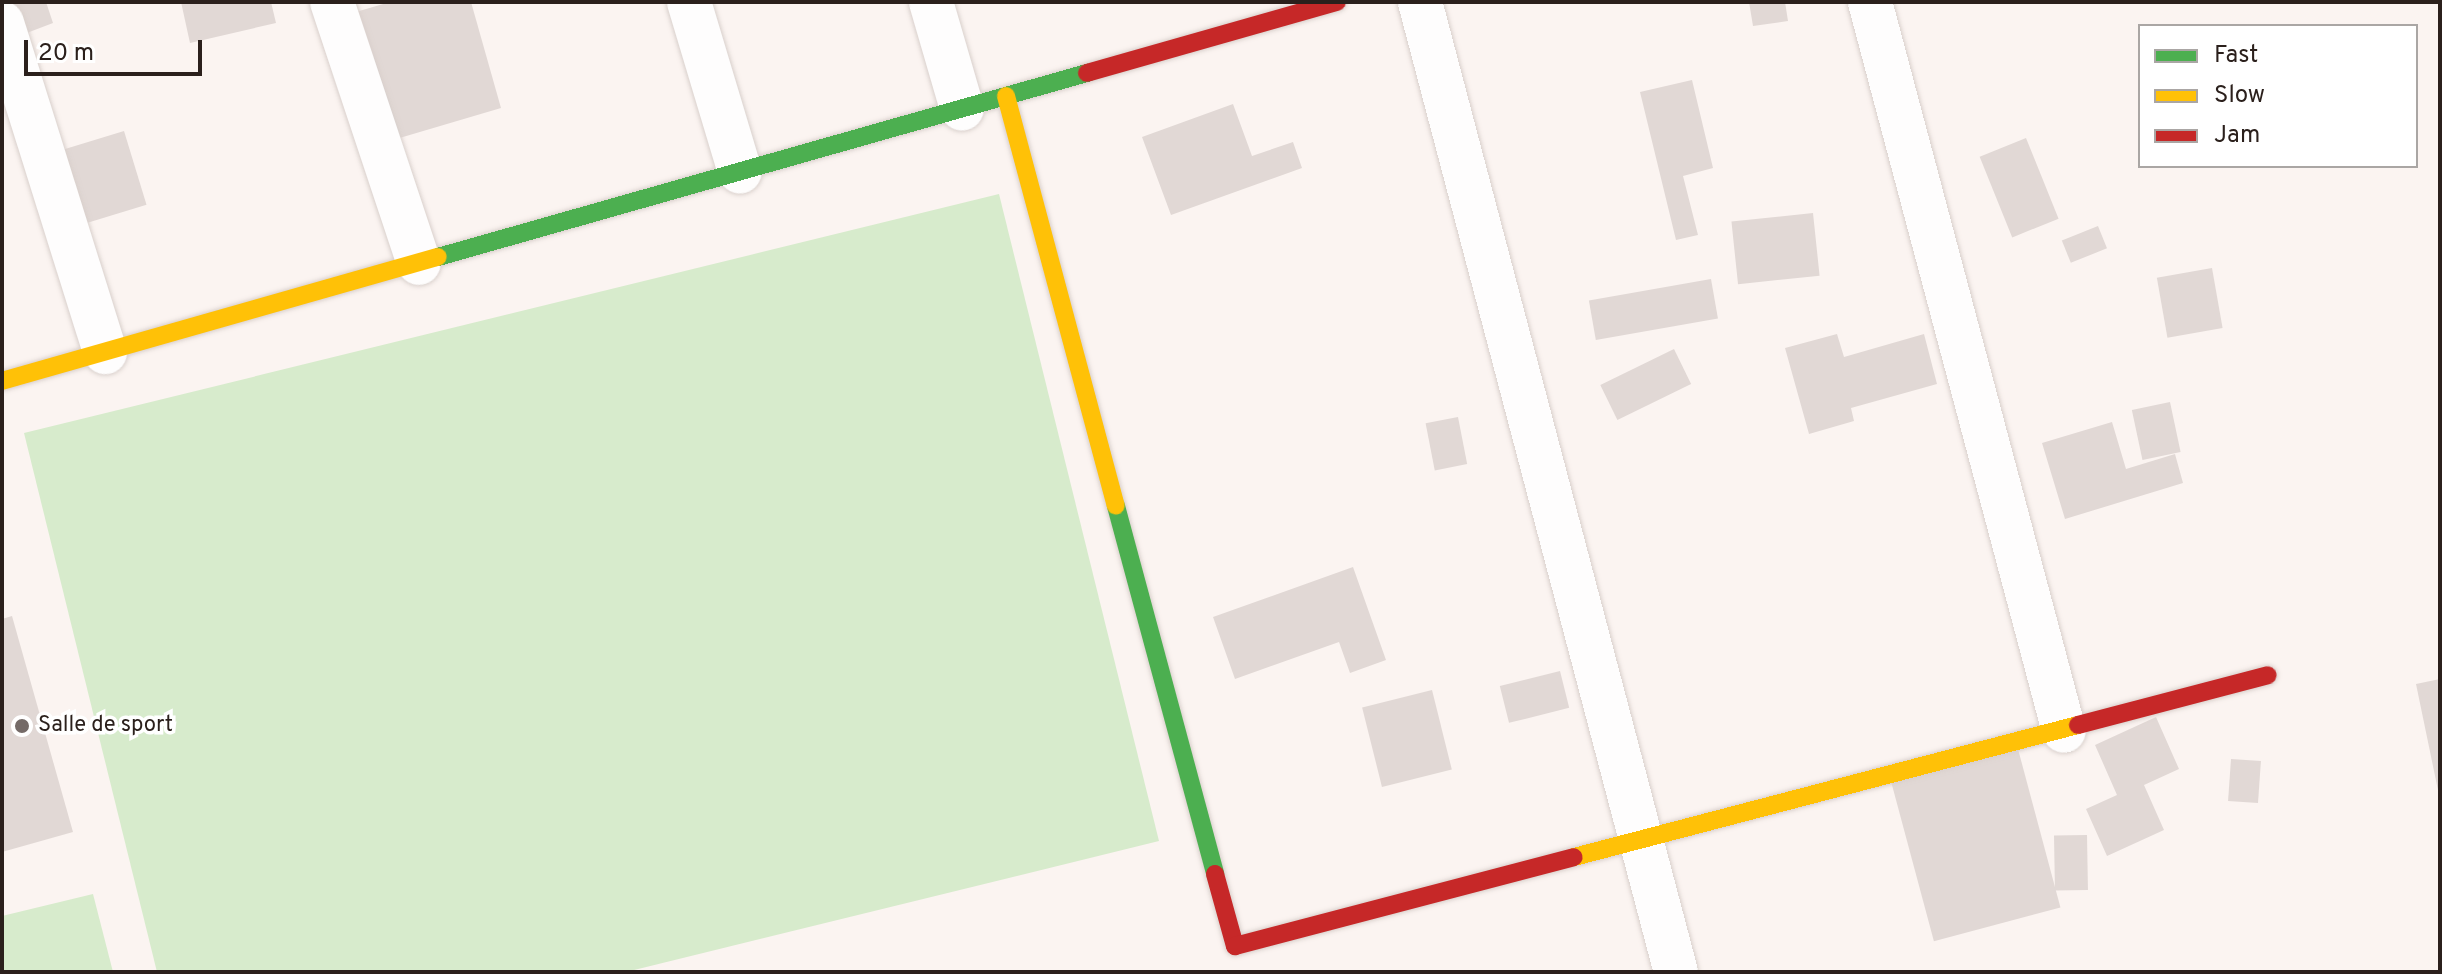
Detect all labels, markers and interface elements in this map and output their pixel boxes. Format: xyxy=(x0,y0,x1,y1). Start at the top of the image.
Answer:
scale bar xyxy=(28,24,206,74)
legend xyxy=(2138,24,2418,168)
text: 20 m xyxy=(38,39,94,69)
text: Fast xyxy=(2214,41,2258,71)
text: Slow xyxy=(2214,81,2265,111)
text: Jam xyxy=(2214,121,2260,151)
place label: Salle de sport xyxy=(38,713,173,739)
marker: Salle de sport xyxy=(13,717,31,735)

